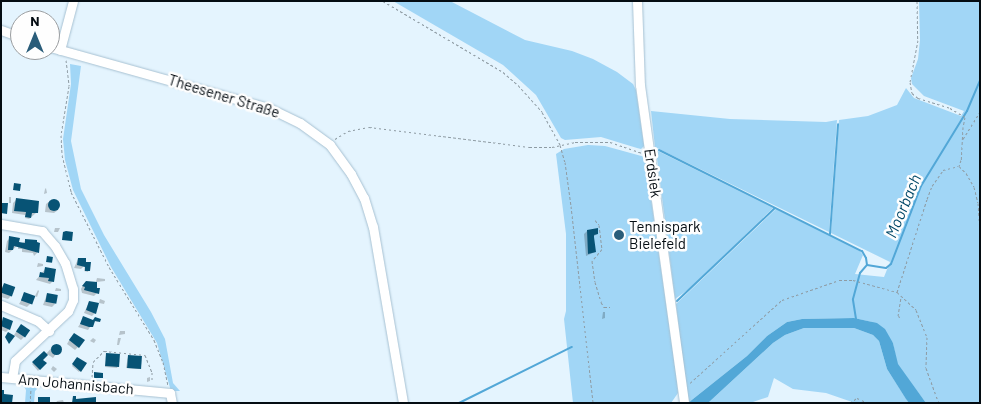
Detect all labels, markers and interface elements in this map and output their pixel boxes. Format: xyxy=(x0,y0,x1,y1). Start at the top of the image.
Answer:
north arrow xyxy=(10,10,60,60)
text: N xyxy=(30,12,40,29)
street label: Theesener Straße xyxy=(166,70,282,122)
street label: Erdsiek xyxy=(641,147,665,199)
water label: Moorbach xyxy=(881,171,925,241)
place label: Tennispark Bielefeld xyxy=(629,217,701,252)
marker: Tennispark Bielefeld xyxy=(613,229,625,241)
street label: Am Johannisbach xyxy=(17,370,135,398)

